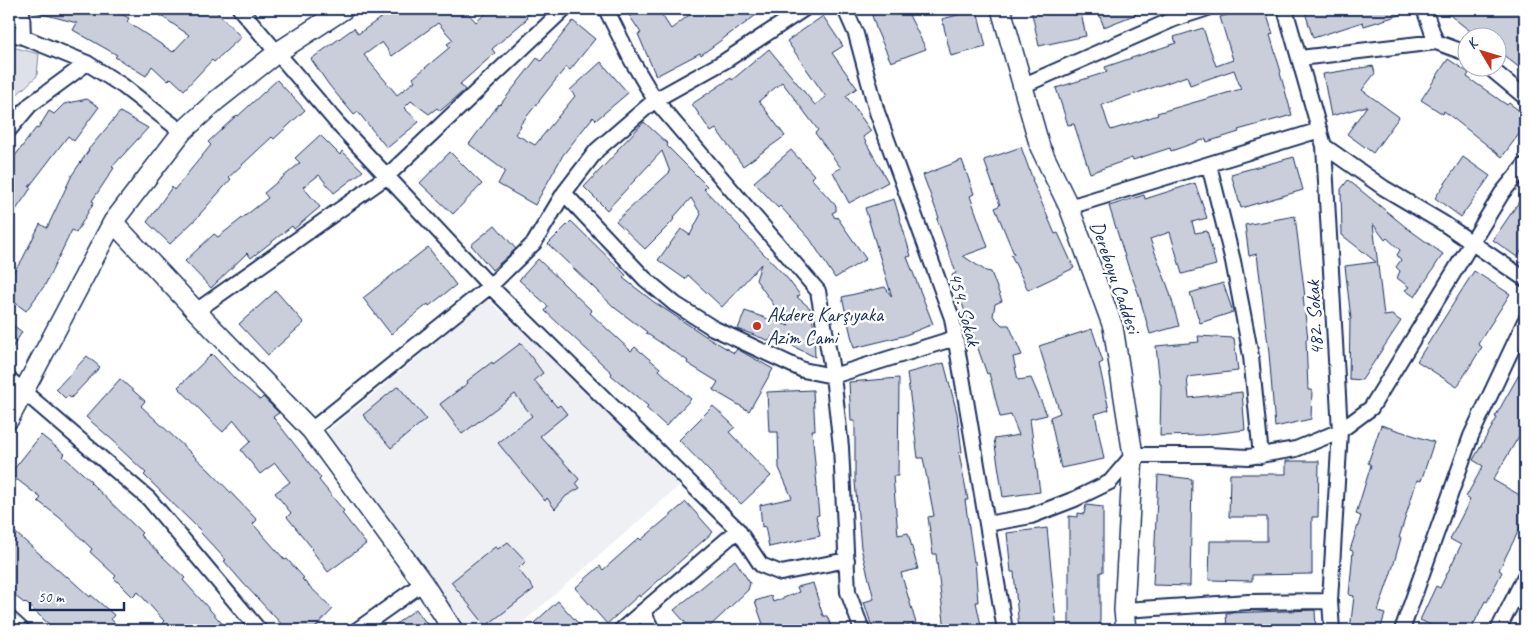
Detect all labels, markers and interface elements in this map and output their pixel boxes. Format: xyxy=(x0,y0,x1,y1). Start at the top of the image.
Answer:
north arrow xyxy=(1456,28,1506,78)
text: K xyxy=(1463,34,1483,52)
street label: Dereboyu Caddesi xyxy=(1085,218,1147,339)
street label: 454. Sokak xyxy=(943,270,987,350)
street label: 482. Sokak xyxy=(1300,278,1329,356)
place label: Akdere Karşıyaka Azim Cami xyxy=(767,302,885,350)
marker: Akdere Karşıyaka Azim Cami xyxy=(751,320,763,332)
scale bar xyxy=(30,579,124,611)
text: 50 m xyxy=(38,588,65,607)

